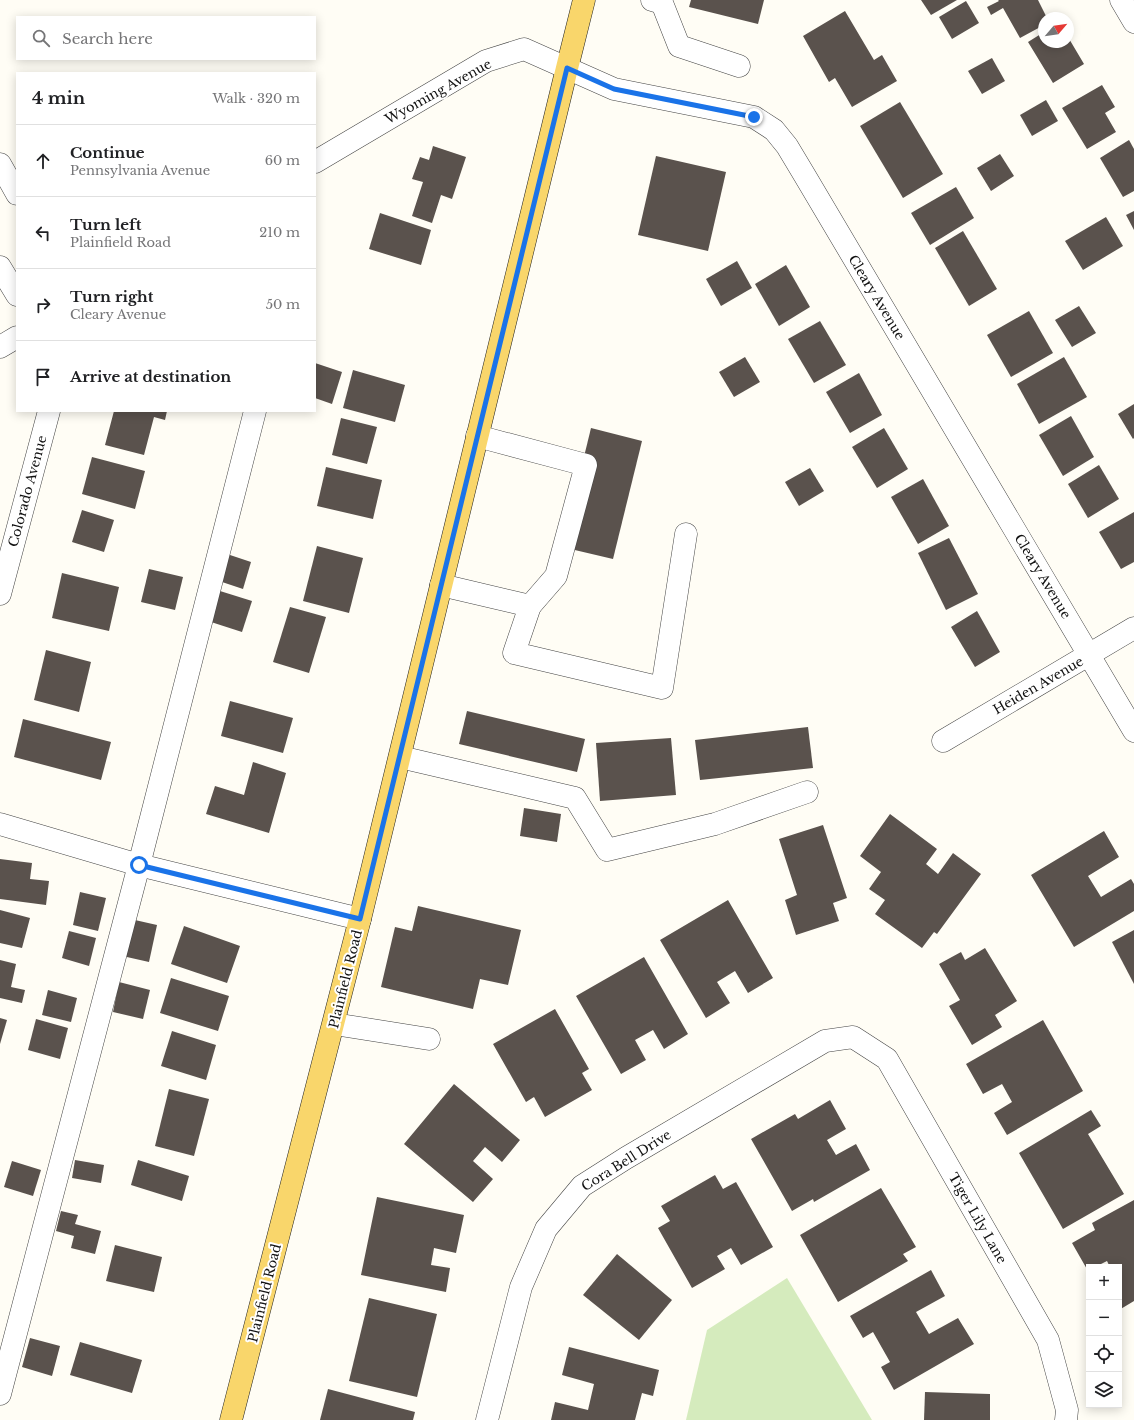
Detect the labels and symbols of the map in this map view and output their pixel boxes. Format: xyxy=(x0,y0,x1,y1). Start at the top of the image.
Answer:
north arrow xyxy=(1038,12,1074,48)
street label: Wyoming Avenue xyxy=(381,55,494,128)
route end xyxy=(745,108,763,126)
street label: Cleary Avenue xyxy=(845,252,909,343)
street label: Colorado Avenue xyxy=(4,433,51,549)
street label: Cleary Avenue xyxy=(1011,531,1075,622)
street label: Heiden Avenue xyxy=(990,653,1086,718)
route start xyxy=(130,856,148,874)
street label: Plainfield Road xyxy=(325,928,366,1030)
street label: Cora Bell Drive xyxy=(578,1126,674,1195)
street label: Tiger Lily Lane xyxy=(945,1170,1010,1267)
street label: Plainfield Road xyxy=(244,1242,285,1344)

